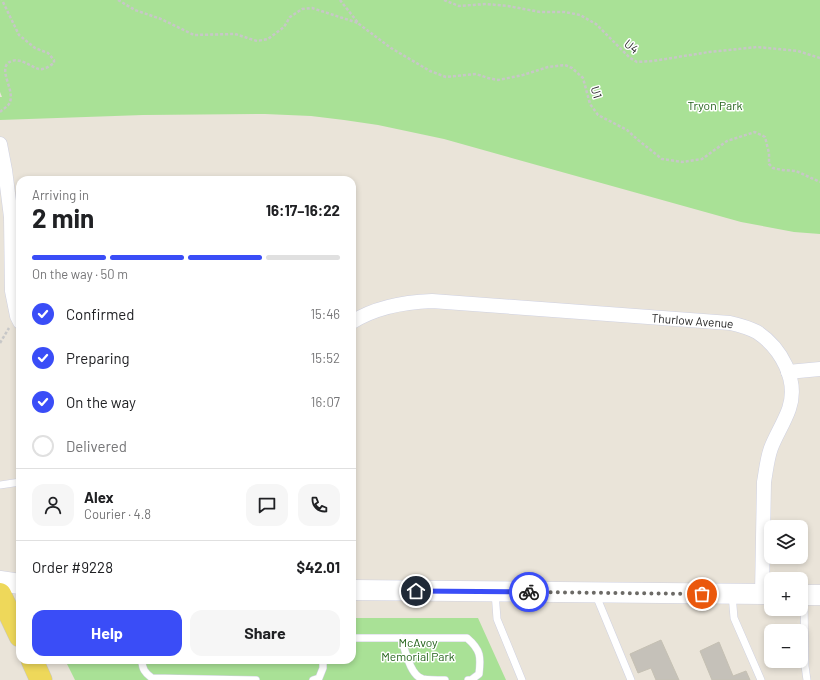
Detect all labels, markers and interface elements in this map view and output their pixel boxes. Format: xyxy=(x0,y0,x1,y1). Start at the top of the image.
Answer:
street label: U4 xyxy=(622,36,642,56)
street label: U1 xyxy=(589,84,605,100)
park label: Tryon Park xyxy=(687,98,743,112)
text: Arriving in xyxy=(32,187,89,203)
text: 16:17–16:22 xyxy=(266,201,340,219)
text: 2 min xyxy=(32,202,94,233)
text: On the way · 50 m xyxy=(32,266,128,282)
icon: check xyxy=(32,303,54,325)
text: Confirmed xyxy=(66,305,134,323)
text: 15:46 xyxy=(311,306,340,322)
street label: Thurlow Avenue xyxy=(651,310,735,331)
icon: check xyxy=(32,347,54,369)
text: Preparing xyxy=(66,349,130,367)
text: 15:52 xyxy=(311,350,340,366)
icon: check xyxy=(32,391,54,413)
text: On the way xyxy=(66,393,136,411)
text: 16:07 xyxy=(311,394,340,410)
text: Delivered xyxy=(66,437,127,455)
button: person xyxy=(32,484,74,526)
button: chat xyxy=(246,484,288,526)
button: phone xyxy=(298,484,340,526)
text: Alex xyxy=(84,488,114,506)
text: Courier · 4.8 xyxy=(84,506,151,522)
map controls xyxy=(764,520,808,668)
button: layers xyxy=(764,520,808,564)
text: Order #9228 xyxy=(32,558,113,576)
text: $42.01 xyxy=(297,558,340,576)
courier xyxy=(509,572,549,612)
button: + xyxy=(764,572,808,616)
pin xyxy=(399,574,433,608)
pin xyxy=(685,577,719,611)
icon: home xyxy=(405,580,427,602)
icon: bike xyxy=(518,581,540,603)
icon: bag xyxy=(691,583,713,605)
button: Help xyxy=(32,610,182,656)
button: Share xyxy=(190,610,340,656)
button: − xyxy=(764,624,808,668)
park label: McAvoy Memorial Park xyxy=(381,635,455,663)

